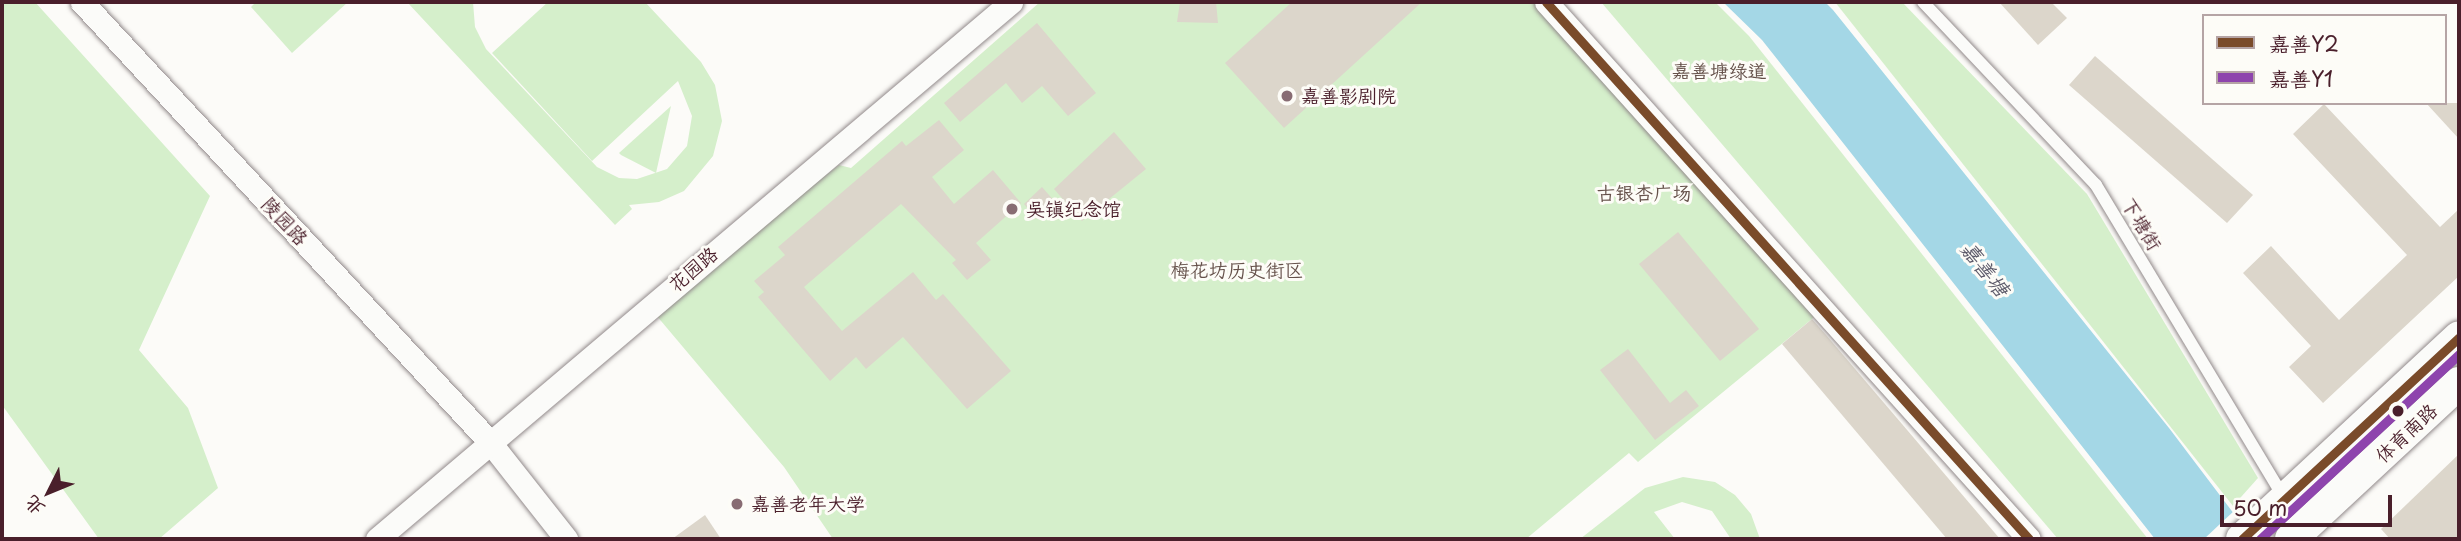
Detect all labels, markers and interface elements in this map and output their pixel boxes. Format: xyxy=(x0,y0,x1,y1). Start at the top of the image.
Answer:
legend xyxy=(2202,14,2447,105)
text: 嘉善Y2 xyxy=(2269,27,2339,59)
park label: 嘉善塘绿道 xyxy=(1672,60,1766,82)
text: 嘉善Y1 xyxy=(2269,62,2333,94)
place label: 嘉善影剧院 xyxy=(1301,85,1396,107)
marker: 嘉善影剧院 xyxy=(1279,88,1295,104)
park label: 古银杏广场 xyxy=(1597,182,1691,204)
street label: 陵园路 xyxy=(257,192,313,250)
street label: 下塘街 xyxy=(2118,194,2166,254)
place label: 吴镇纪念馆 xyxy=(1026,198,1121,220)
marker: 吴镇纪念馆 xyxy=(1004,201,1020,217)
water label: 嘉善塘 xyxy=(1957,235,2015,301)
street label: 花园路 xyxy=(664,242,722,296)
park label: 梅花坊历史街区 xyxy=(1171,259,1303,281)
street label: 体育南路 xyxy=(2370,399,2442,467)
unlabelled marker xyxy=(2391,404,2405,418)
north arrow xyxy=(14,457,84,527)
scale bar xyxy=(2223,482,2394,526)
text: 北 xyxy=(17,490,50,523)
text: 50 m xyxy=(2233,491,2287,523)
place label: 嘉善老年大学 xyxy=(751,493,865,515)
marker: 嘉善老年大学 xyxy=(729,496,745,512)

